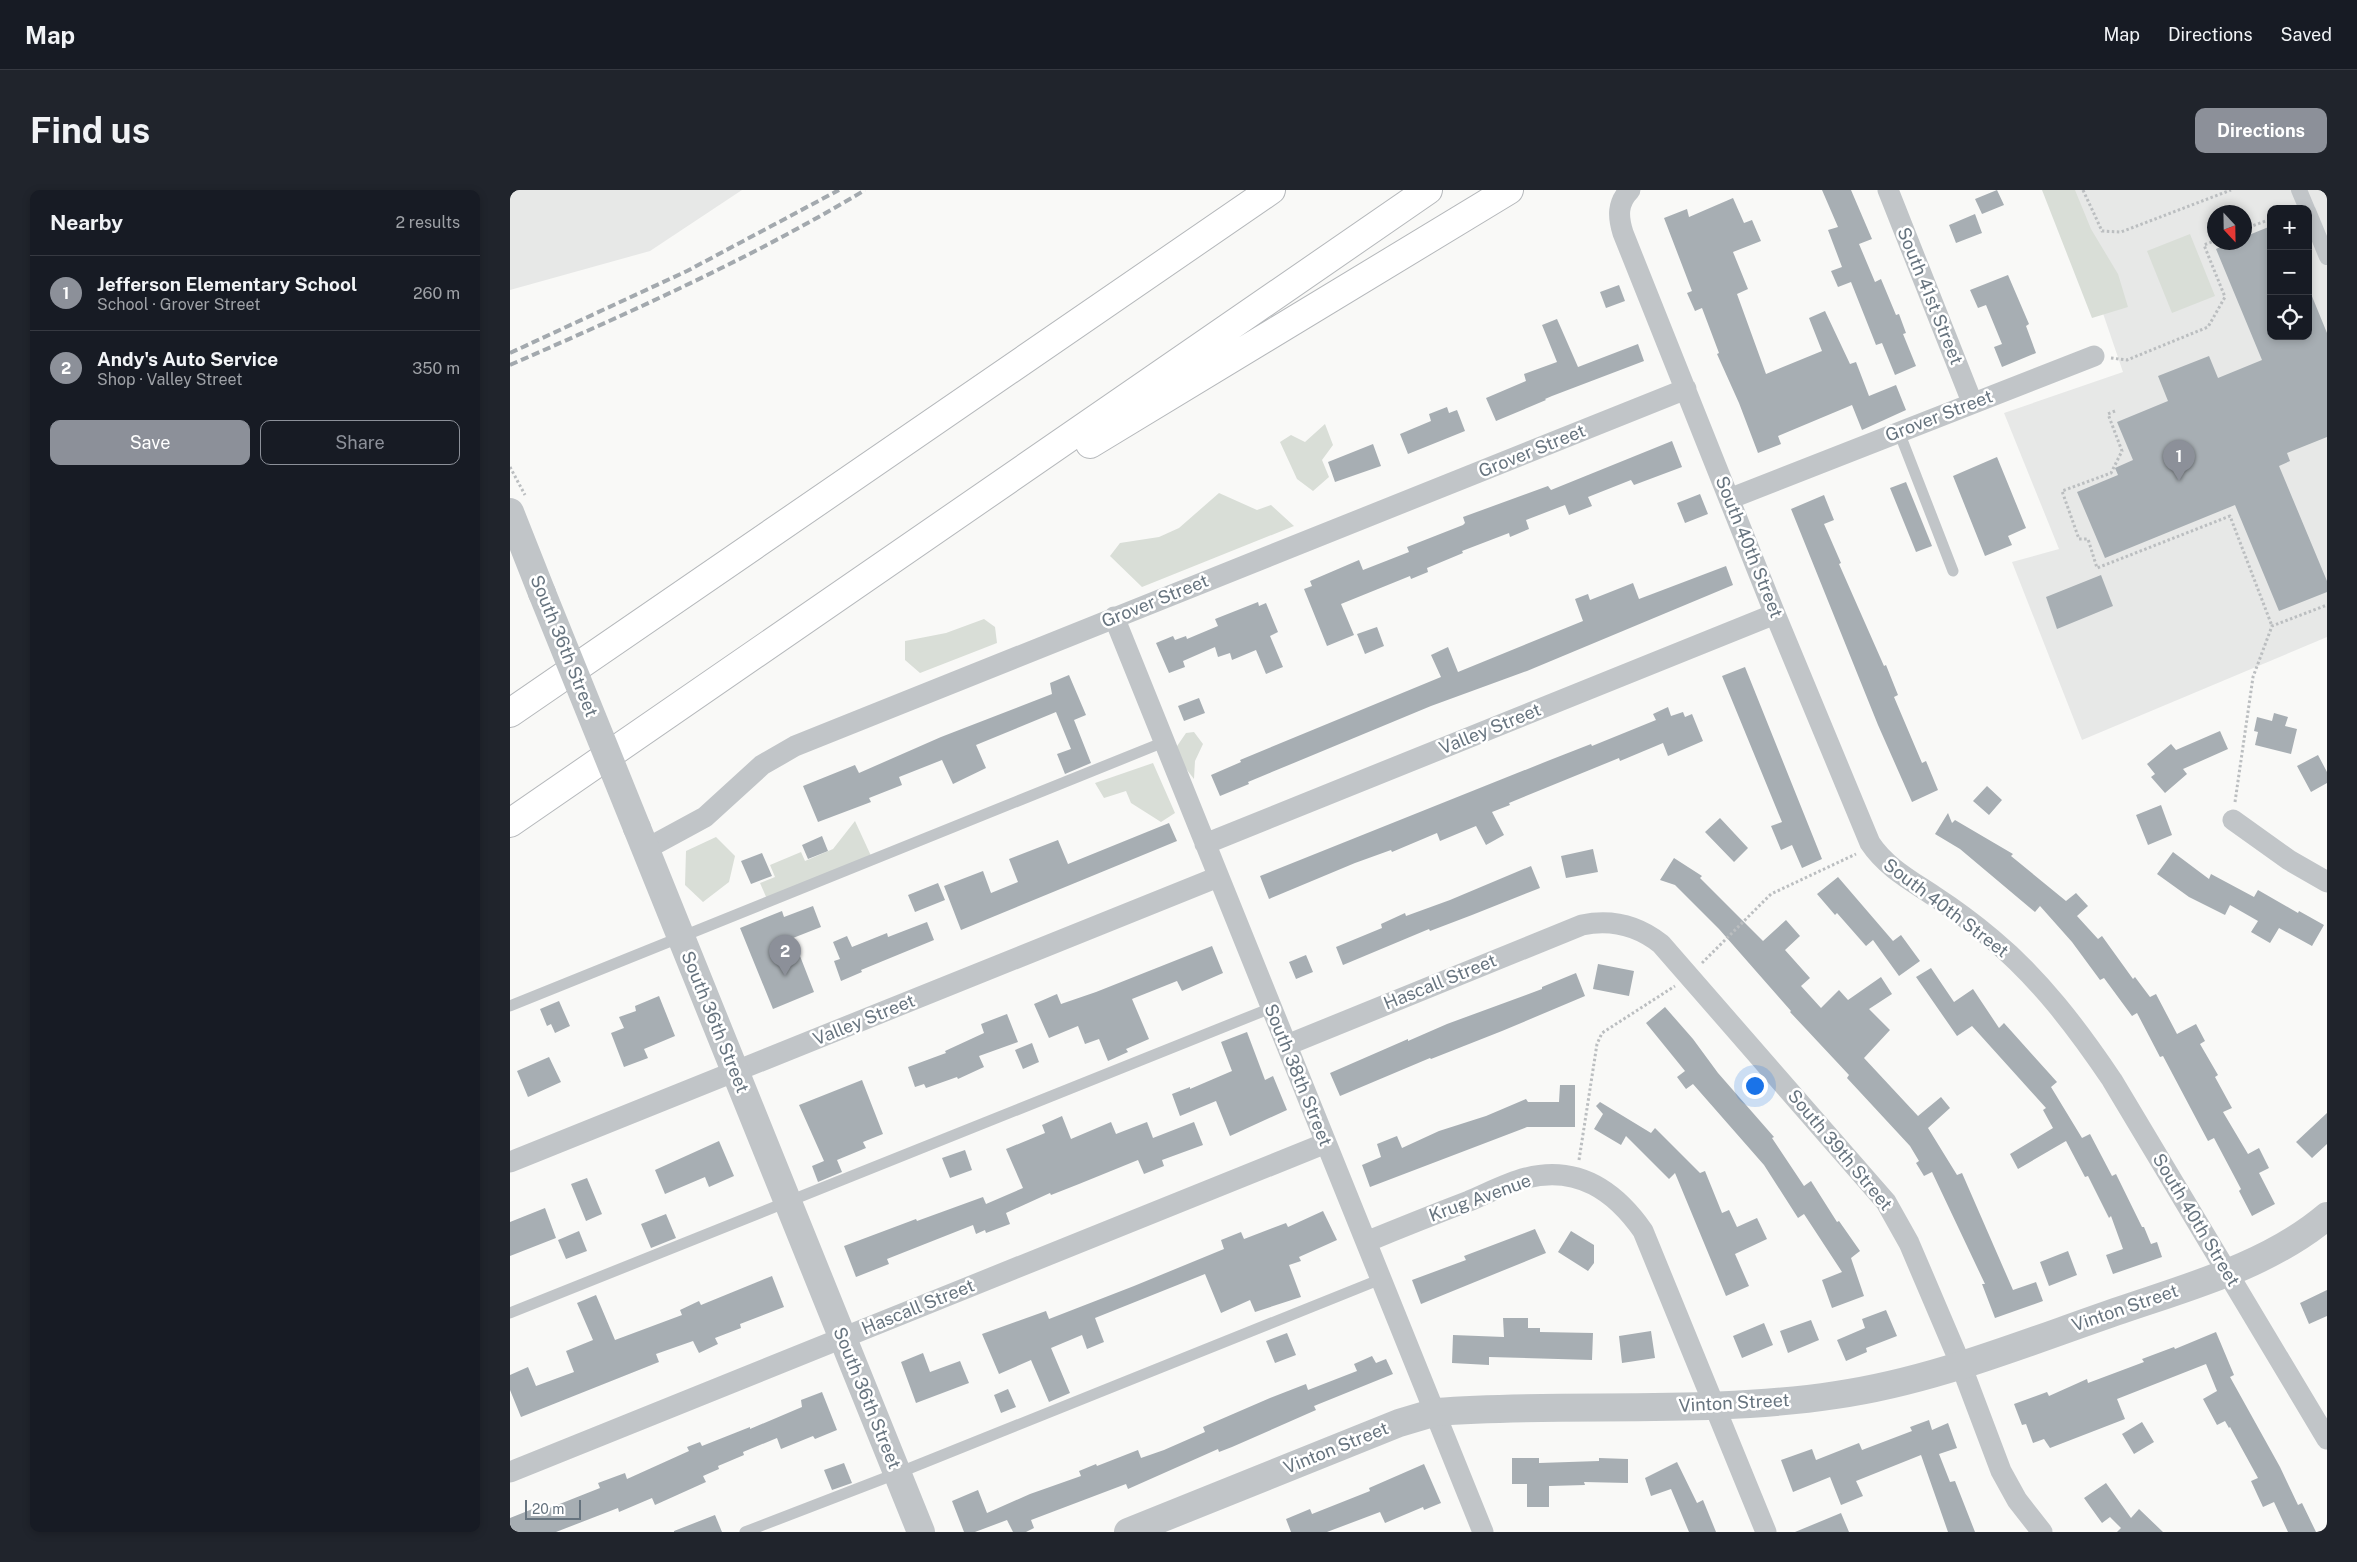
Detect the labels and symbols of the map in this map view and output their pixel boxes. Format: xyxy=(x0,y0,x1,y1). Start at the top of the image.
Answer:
north arrow xyxy=(2207,205,2252,250)
street label: South 41st Street xyxy=(1893,224,1968,367)
street label: Grover Street xyxy=(1882,385,1995,446)
street label: Grover Street xyxy=(1475,420,1588,481)
pin: 1 xyxy=(2163,440,2195,481)
street label: South 40th Street xyxy=(1711,473,1787,621)
street label: Grover Street xyxy=(1098,570,1211,631)
street label: South 36th Street xyxy=(526,572,603,720)
street label: Valley Street xyxy=(1436,699,1544,759)
street label: South 40th Street xyxy=(1880,854,2013,961)
pin: 2 xyxy=(769,935,801,976)
street label: South 36th Street xyxy=(677,948,754,1096)
street label: Hascall Street xyxy=(1380,949,1499,1014)
street label: Valley Street xyxy=(810,990,918,1050)
street label: South 38th Street xyxy=(1260,1001,1337,1149)
your location xyxy=(1742,1073,1768,1099)
street label: South 39th Street xyxy=(1784,1085,1897,1214)
street label: South 40th Street xyxy=(2149,1150,2244,1290)
street label: Krug Avenue xyxy=(1426,1169,1534,1226)
street label: Hascall Street xyxy=(858,1274,977,1339)
street label: Vinton Street xyxy=(2069,1280,2181,1336)
street label: South 36th Street xyxy=(829,1324,906,1472)
street label: Vinton Street xyxy=(1678,1389,1790,1416)
street label: Vinton Street xyxy=(1280,1417,1391,1478)
scale bar xyxy=(525,1497,581,1520)

